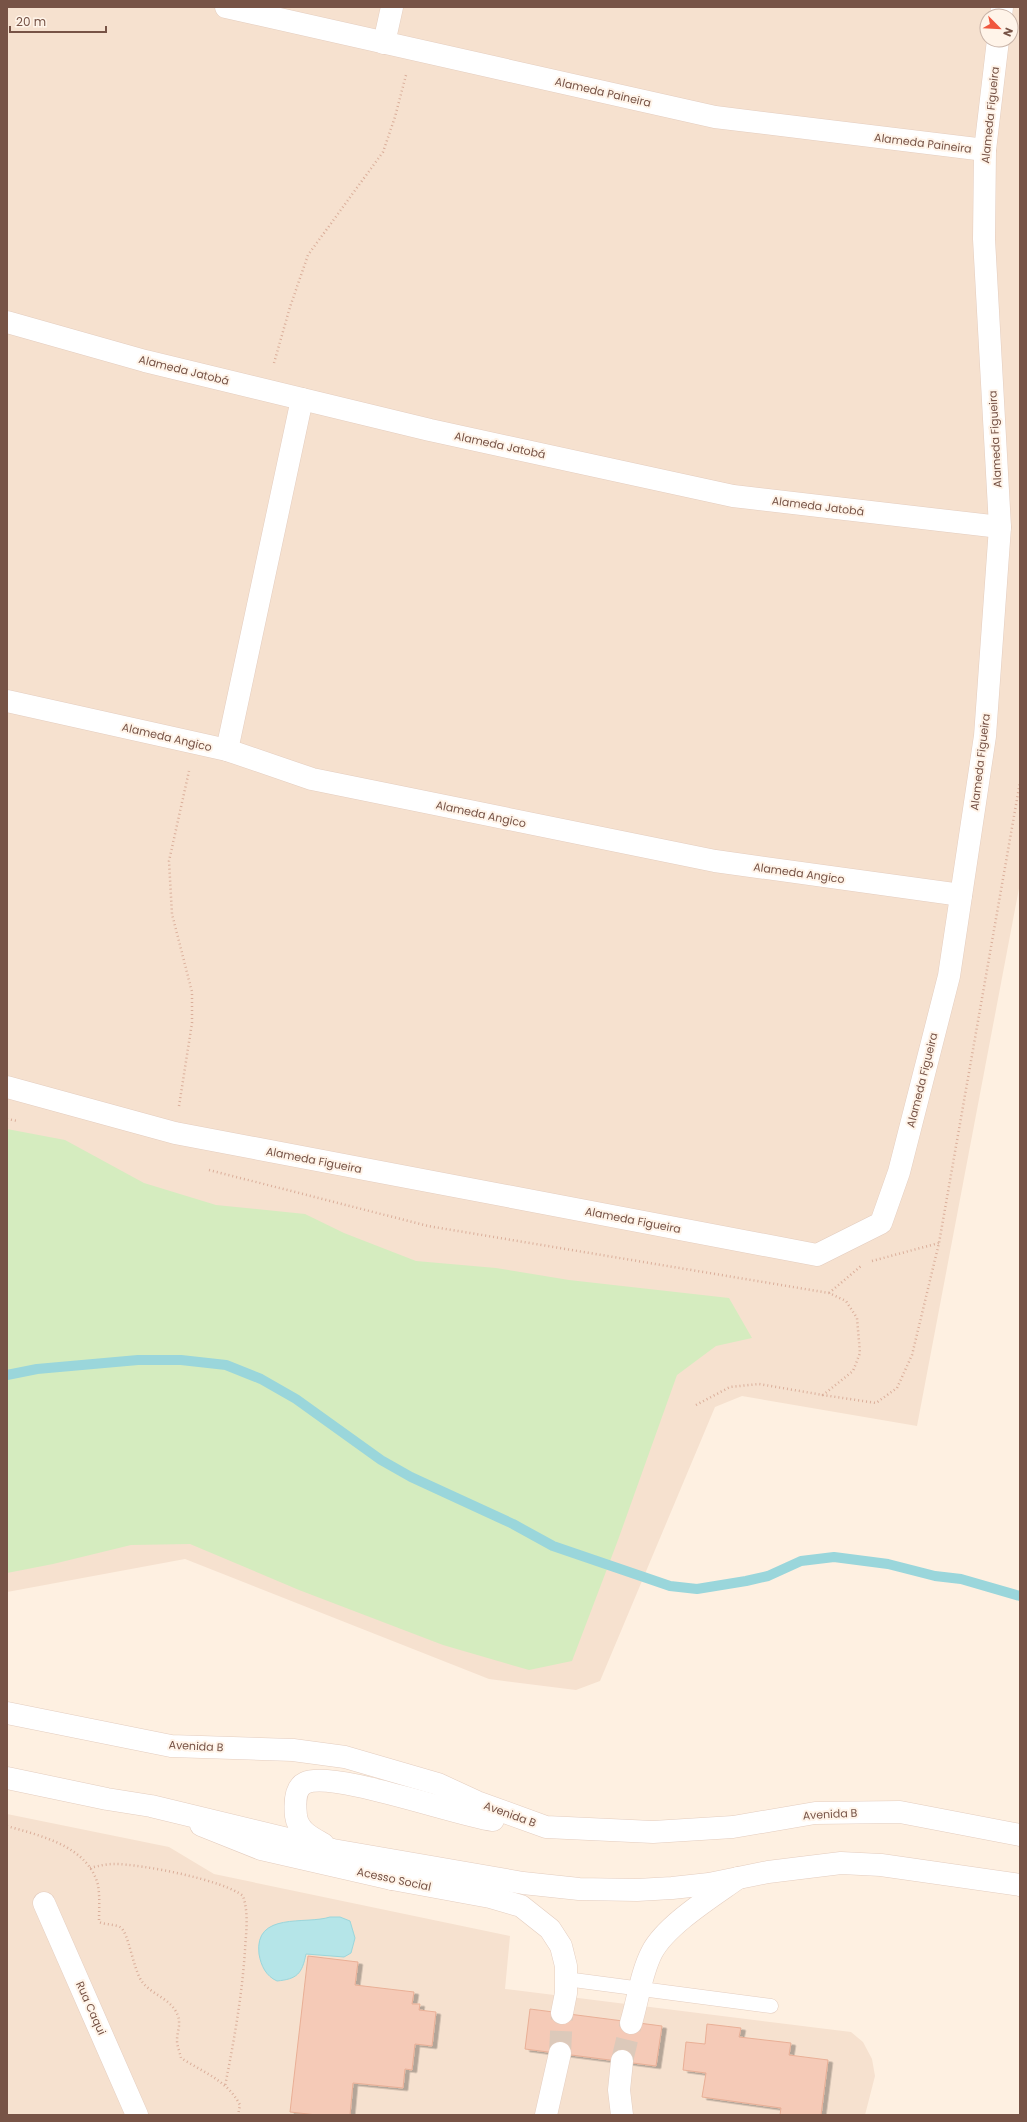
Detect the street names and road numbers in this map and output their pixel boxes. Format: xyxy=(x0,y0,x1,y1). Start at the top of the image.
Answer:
street label: Alameda Figueira xyxy=(977,66,1003,164)
street label: Alameda Paineira xyxy=(553,73,653,111)
street label: Alameda Paineira xyxy=(873,129,973,157)
street label: Alameda Jatobá xyxy=(137,351,231,389)
street label: Alameda Figueira xyxy=(984,390,1006,488)
street label: Alameda Jatobá xyxy=(453,428,547,462)
street label: Alameda Jatobá xyxy=(771,492,865,520)
street label: Alameda Figueira xyxy=(966,713,994,811)
street label: Alameda Angico xyxy=(120,719,214,755)
street label: Alameda Angico xyxy=(434,797,528,831)
street label: Alameda Angico xyxy=(752,859,846,887)
street label: Alameda Figueira xyxy=(902,1031,942,1129)
street label: Alameda Figueira xyxy=(265,1143,363,1177)
street label: Alameda Figueira xyxy=(584,1203,682,1237)
street label: Avenida B xyxy=(168,1737,224,1755)
street label: Avenida B xyxy=(482,1797,539,1831)
street label: Avenida B xyxy=(802,1805,858,1823)
street label: Acesso Social xyxy=(355,1863,433,1895)
street label: Rua Caqui xyxy=(72,1979,110,2038)

